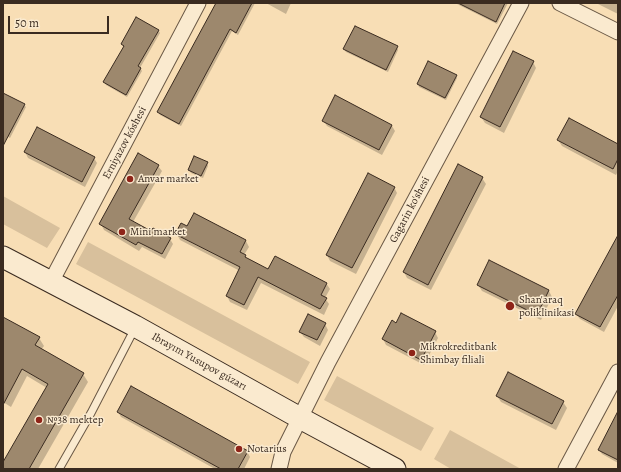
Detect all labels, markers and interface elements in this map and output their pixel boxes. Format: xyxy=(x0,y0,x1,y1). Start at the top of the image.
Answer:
scale bar xyxy=(10,8,111,34)
text: 50 m xyxy=(15,15,39,31)
street label: Erniyazov kóshesi xyxy=(100,104,150,182)
place label: Anvar market xyxy=(138,172,199,186)
marker: Anvar market xyxy=(125,174,135,184)
street label: Gagarin ko'shesi xyxy=(387,175,433,245)
place label: Mini market xyxy=(130,225,186,239)
marker: Mini market xyxy=(117,227,127,237)
place label: Shan'araq poliklinikasi xyxy=(519,293,574,319)
marker: Shan'araq poliklinikasi xyxy=(504,300,516,312)
street label: Ibrayım Yusupov gúzarı xyxy=(149,330,249,394)
place label: Mikrokreditbank Shimbay filiali xyxy=(420,340,497,366)
marker: Mikrokreditbank Shimbay filiali xyxy=(407,348,417,358)
place label: №38 mektep xyxy=(47,413,103,427)
marker: №38 mektep xyxy=(34,415,44,425)
place label: Notarius xyxy=(247,442,287,456)
marker: Notarius xyxy=(234,444,244,454)

